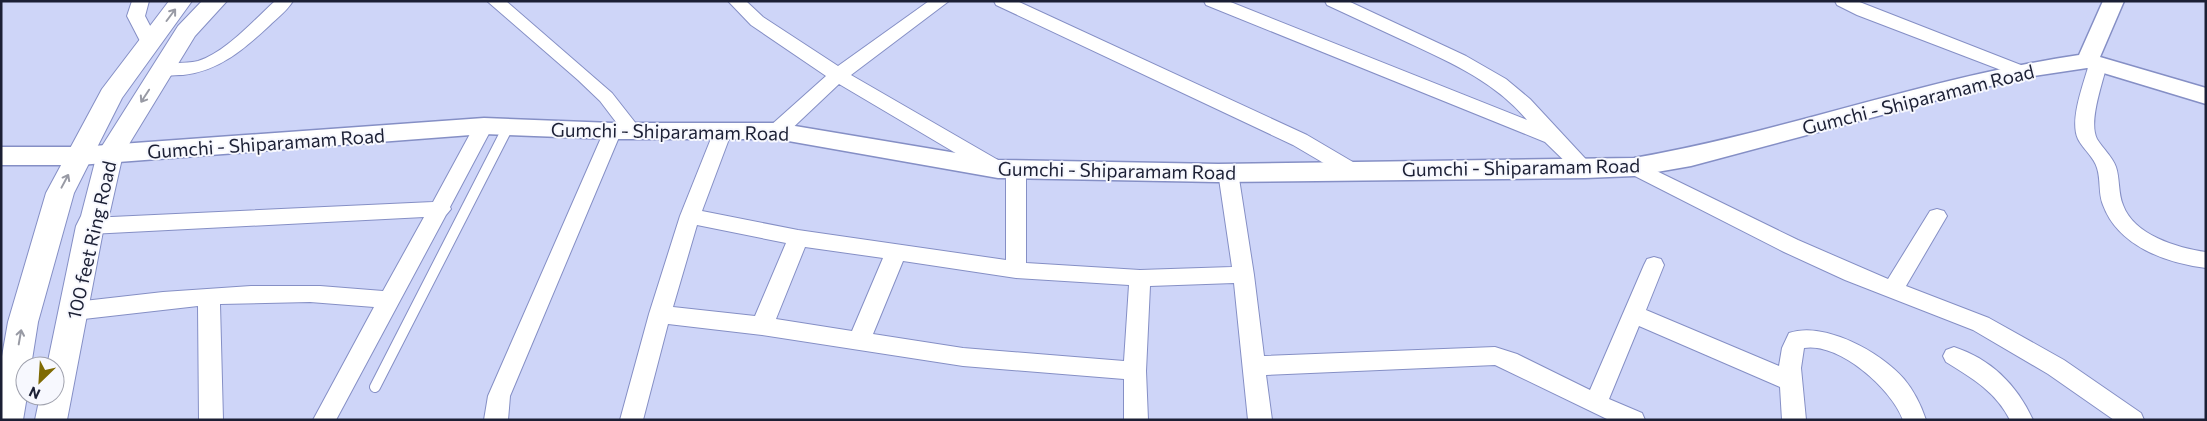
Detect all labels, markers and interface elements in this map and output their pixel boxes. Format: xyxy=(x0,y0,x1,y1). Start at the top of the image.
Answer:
one-way arrow xyxy=(166,8,176,22)
street label: Gumchi - Shiparamam Road xyxy=(1800,59,2036,139)
one-way arrow xyxy=(140,88,150,102)
street label: Gumchi - Shiparamam Road xyxy=(551,117,789,145)
street label: Gumchi - Shiparamam Road xyxy=(146,123,386,163)
street label: Gumchi - Shiparamam Road xyxy=(1402,153,1640,181)
street label: Gumchi - Shiparamam Road xyxy=(998,156,1236,184)
street label: 100 feet Ring Road xyxy=(62,159,120,321)
one-way arrow xyxy=(60,174,70,189)
one-way arrow xyxy=(16,330,26,346)
north arrow xyxy=(15,356,65,406)
text: N xyxy=(26,383,43,403)

